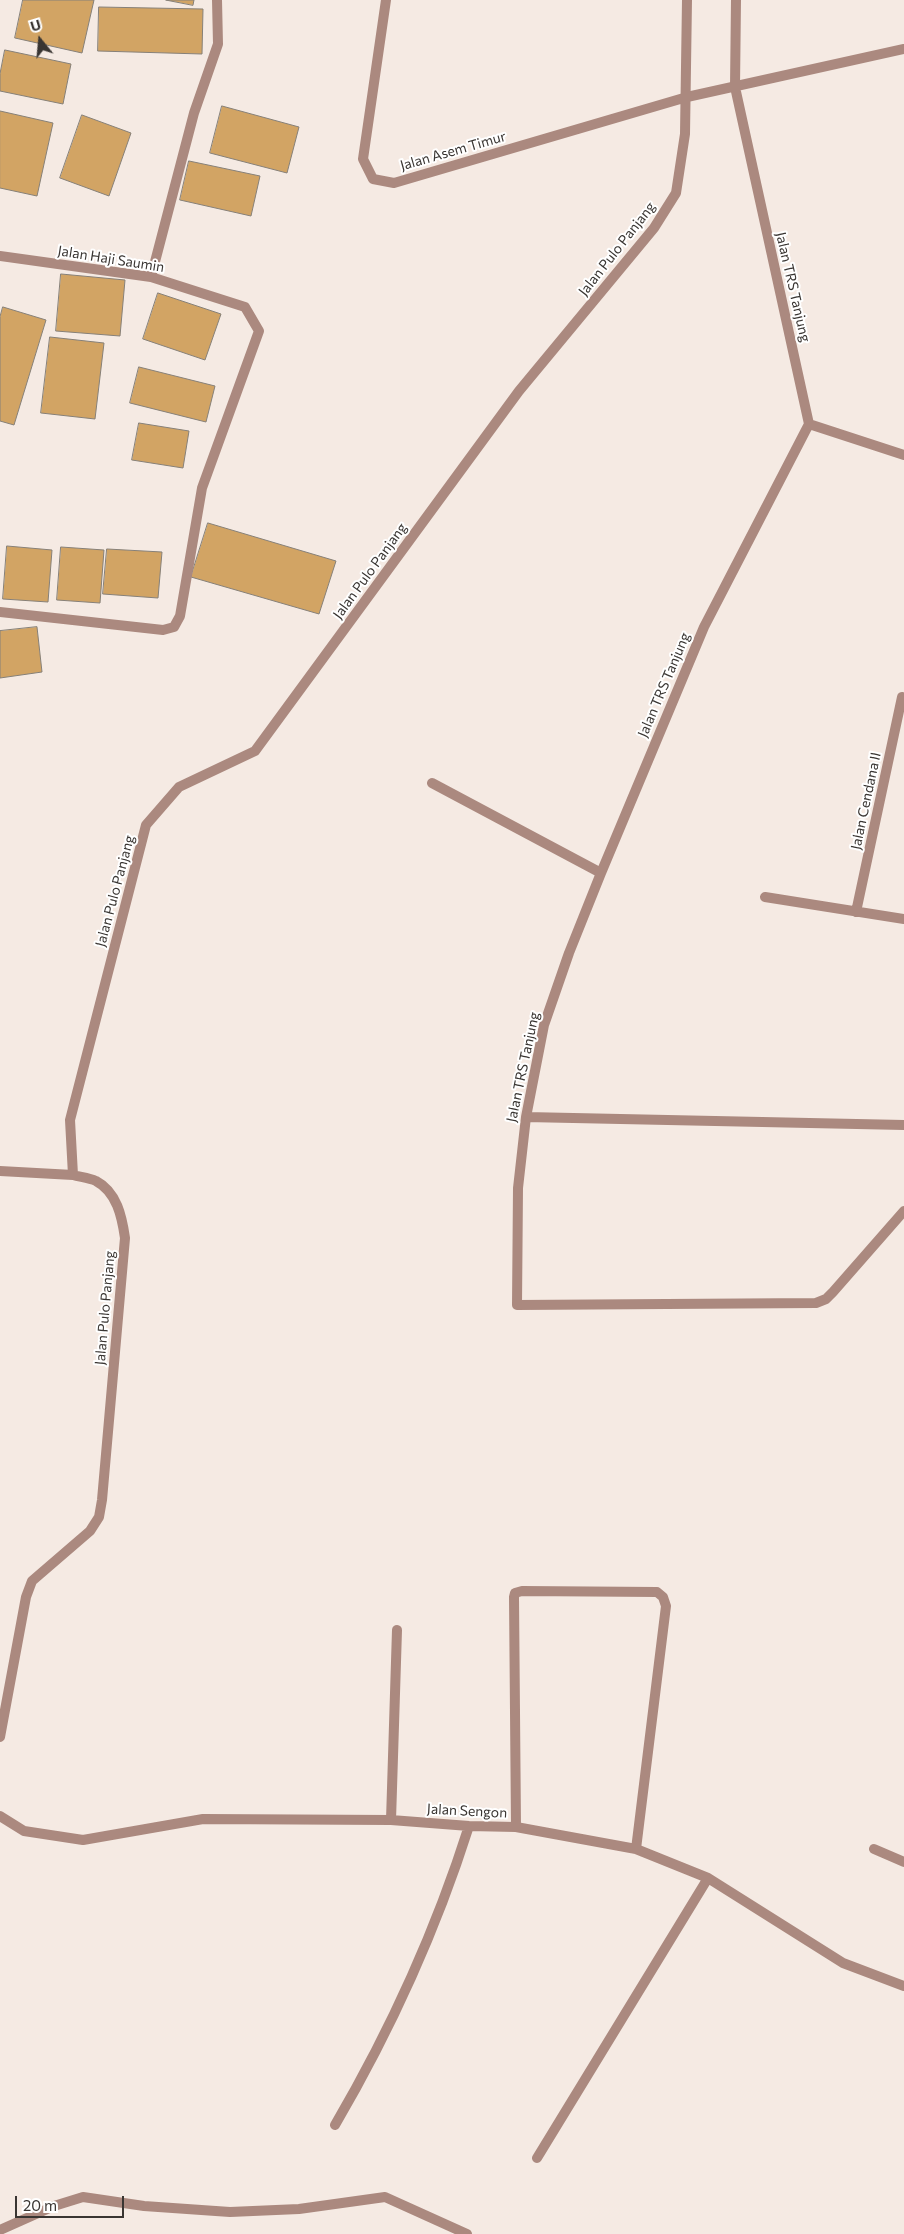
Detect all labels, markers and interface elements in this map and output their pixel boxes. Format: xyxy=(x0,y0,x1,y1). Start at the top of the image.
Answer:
north arrow xyxy=(15,15,65,65)
text: U xyxy=(28,16,43,35)
street label: Jalan Asem Timur xyxy=(398,128,508,174)
street label: Jalan Pulo Panjang xyxy=(575,199,659,299)
street label: Jalan TRS Tanjung xyxy=(772,230,814,344)
street label: Jalan Haji Saumin xyxy=(56,242,166,276)
street label: Jalan Pulo Panjang xyxy=(329,520,411,622)
street label: Jalan TRS Tanjung xyxy=(634,630,694,740)
street label: Jalan Cendana II xyxy=(847,751,885,851)
street label: Jalan Pulo Panjang xyxy=(92,833,138,949)
street label: Jalan TRS Tanjung xyxy=(503,1010,543,1124)
street label: Jalan Pulo Panjang xyxy=(92,1250,118,1366)
street label: Jalan Sengon xyxy=(426,1801,508,1821)
scale bar xyxy=(18,2186,126,2218)
text: 20 m xyxy=(23,2196,57,2214)

